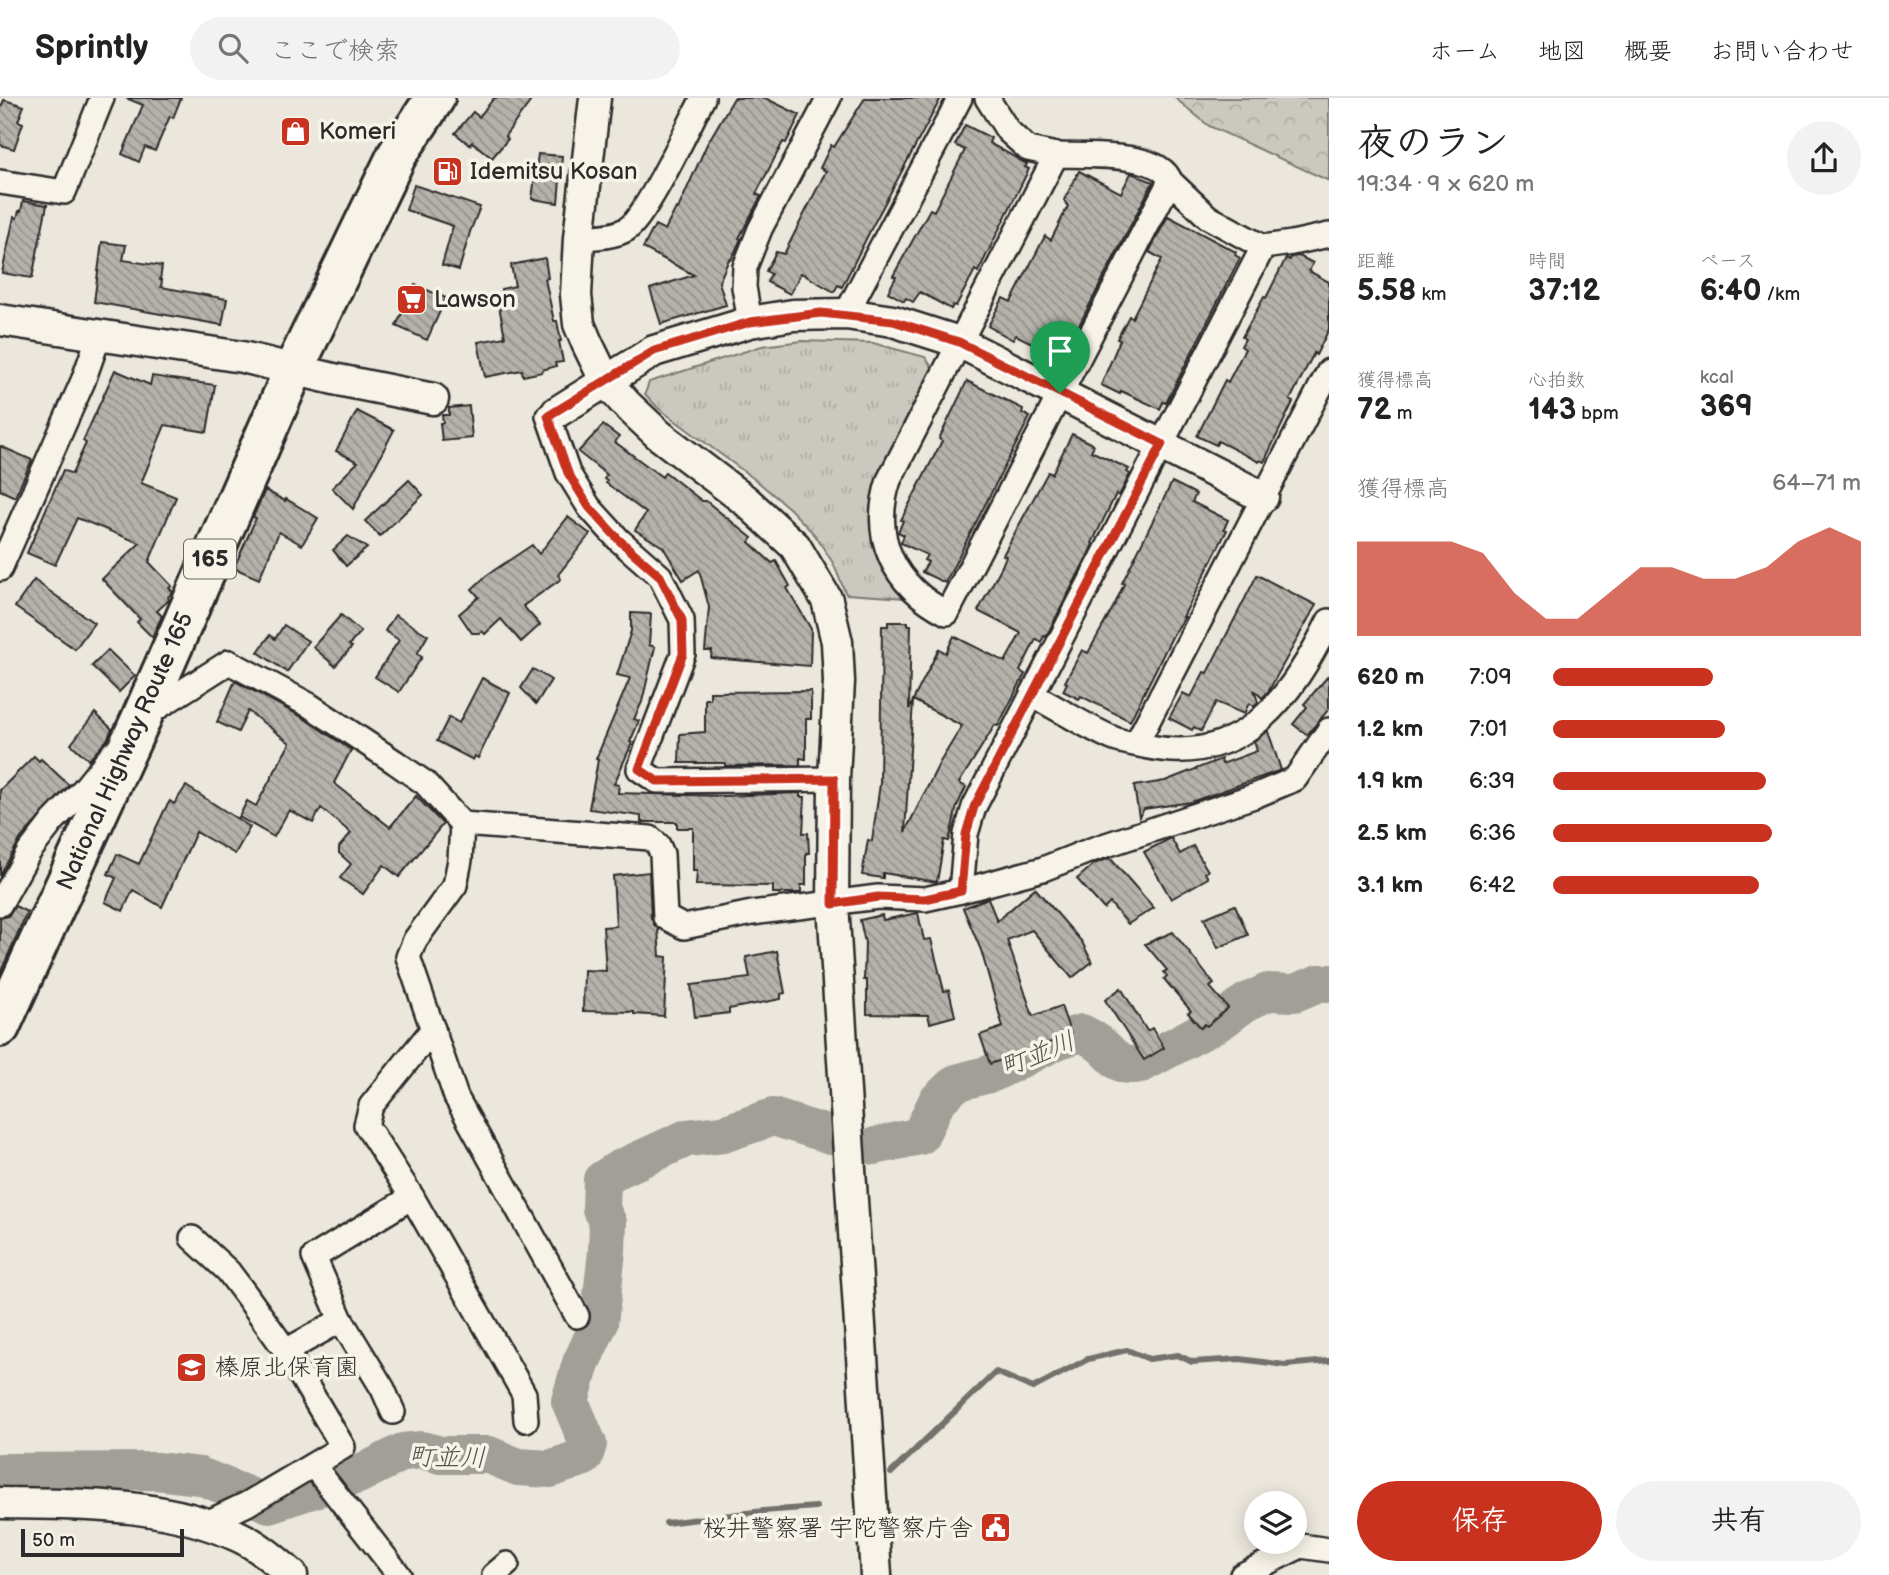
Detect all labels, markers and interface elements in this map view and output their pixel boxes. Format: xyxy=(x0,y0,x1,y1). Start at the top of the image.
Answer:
search box xyxy=(190,17,680,80)
text: Sprintly xyxy=(35,28,148,68)
icon: search xyxy=(214,29,252,67)
text: ここで検索 xyxy=(270,36,400,67)
text: ホーム xyxy=(1429,37,1500,66)
text: 地図 xyxy=(1538,37,1586,66)
text: 概要 xyxy=(1624,37,1672,66)
text: お問い合わせ xyxy=(1710,37,1854,66)
shop icon: Komeri xyxy=(279,114,313,148)
place label: Komeri xyxy=(319,117,396,146)
text: 夜のラン xyxy=(1357,121,1509,166)
button: share xyxy=(1787,121,1861,195)
fuel station icon: Idemitsu Kosan xyxy=(430,154,464,188)
place label: Idemitsu Kosan xyxy=(470,157,638,186)
text: 19:34 · 9 × 620 m xyxy=(1357,170,1534,198)
text: 距離 xyxy=(1357,250,1395,273)
text: 時間 xyxy=(1528,250,1566,273)
text: ペース xyxy=(1700,250,1756,273)
text: 5.58 xyxy=(1357,273,1416,309)
text: 37:12 xyxy=(1528,273,1600,309)
text: 6:40 xyxy=(1700,273,1761,309)
supermarket icon: Lawson xyxy=(394,282,428,316)
text: km xyxy=(1416,283,1446,306)
text: /km xyxy=(1761,283,1800,306)
place label: Lawson xyxy=(434,285,516,314)
pin xyxy=(1030,321,1090,393)
icon: arrive xyxy=(1041,332,1079,370)
text: kcal xyxy=(1700,366,1734,389)
text: 獲得標高 xyxy=(1357,369,1433,392)
text: 心拍数 xyxy=(1528,369,1585,392)
text: 369 xyxy=(1700,389,1753,425)
text: 72 xyxy=(1357,392,1392,428)
text: 143 xyxy=(1528,392,1576,428)
text: m xyxy=(1392,402,1412,425)
text: bpm xyxy=(1576,402,1619,425)
text: 64–71 m xyxy=(1772,469,1861,497)
text: 獲得標高 xyxy=(1357,475,1449,503)
road number: 165 xyxy=(184,540,236,579)
street label: National Highway Route 165 xyxy=(50,607,200,895)
text: 620 m xyxy=(1357,663,1424,691)
text: 7:09 xyxy=(1469,663,1512,691)
text: 1.2 km xyxy=(1357,715,1423,743)
text: 7:01 xyxy=(1469,715,1507,743)
text: 1.9 km xyxy=(1357,767,1423,795)
text: 6:39 xyxy=(1469,767,1515,795)
text: 2.5 km xyxy=(1357,819,1427,847)
text: 6:36 xyxy=(1469,819,1516,847)
text: 3.1 km xyxy=(1357,871,1423,899)
text: 6:42 xyxy=(1469,871,1515,899)
water label: 町並川 xyxy=(996,1026,1080,1084)
school or university icon: 榛原北保育園 xyxy=(175,1350,209,1384)
place label: 榛原北保育園 xyxy=(215,1353,359,1382)
water label: 町並川 xyxy=(408,1442,486,1474)
button: 保存 xyxy=(1357,1481,1602,1561)
button: 共有 xyxy=(1616,1481,1861,1561)
map controls xyxy=(1244,1491,1307,1554)
button: layers xyxy=(1244,1491,1307,1554)
public building icon: 桜井警察署 宇陀警察庁舎 xyxy=(979,1511,1013,1545)
place label: 桜井警察署 宇陀警察庁舎 xyxy=(703,1514,973,1543)
scale bar xyxy=(21,1526,184,1558)
text: 50 m xyxy=(32,1529,75,1552)

